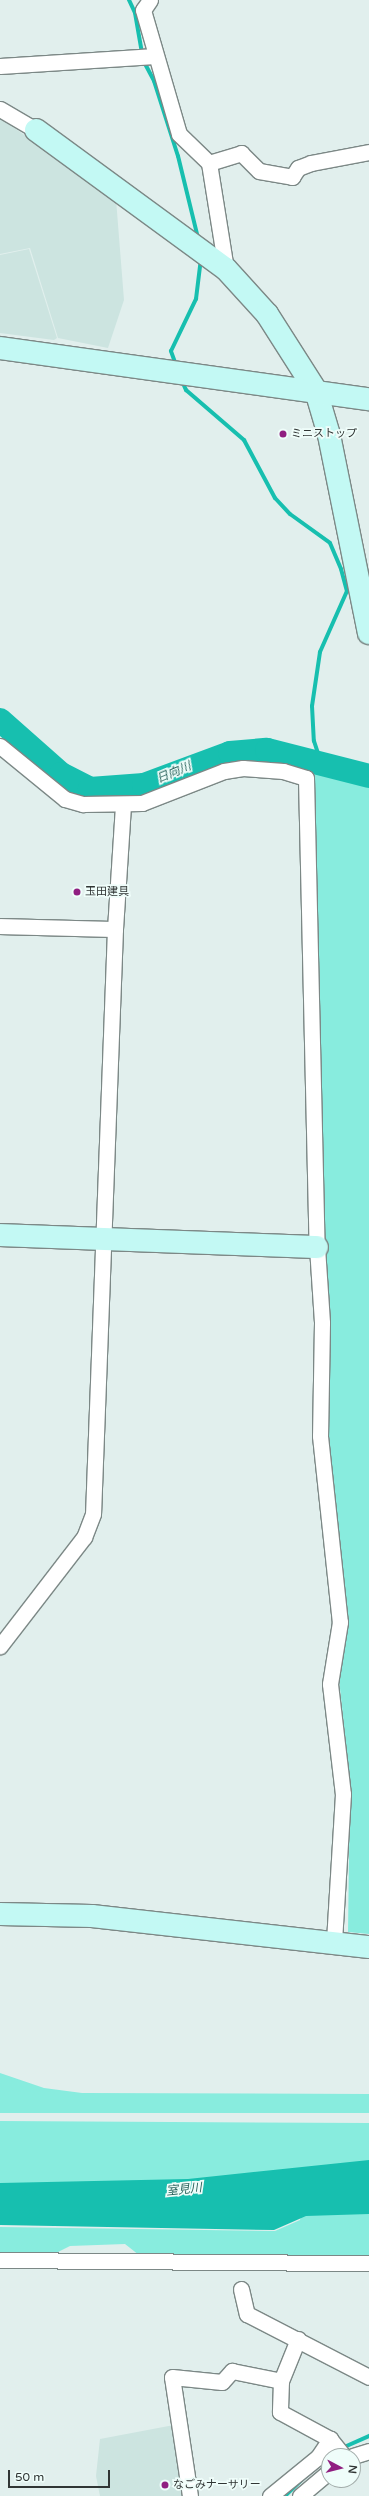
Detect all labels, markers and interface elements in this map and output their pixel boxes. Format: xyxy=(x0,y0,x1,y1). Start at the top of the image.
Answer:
place label: ミニストップ xyxy=(291,427,357,441)
marker: ミニストップ xyxy=(278,429,288,439)
water label: 日向川 xyxy=(155,759,193,787)
place label: 玉田建具 xyxy=(85,885,129,899)
marker: 玉田建具 xyxy=(72,887,82,897)
water label: 室見川 xyxy=(165,2181,203,2199)
north arrow xyxy=(321,2448,361,2488)
scale bar xyxy=(10,2462,112,2488)
text: N xyxy=(345,2464,359,2475)
text: 50 m xyxy=(15,2470,44,2484)
place label: なごみナーサリー xyxy=(173,2478,261,2492)
marker: なごみナーサリー xyxy=(160,2480,170,2490)

